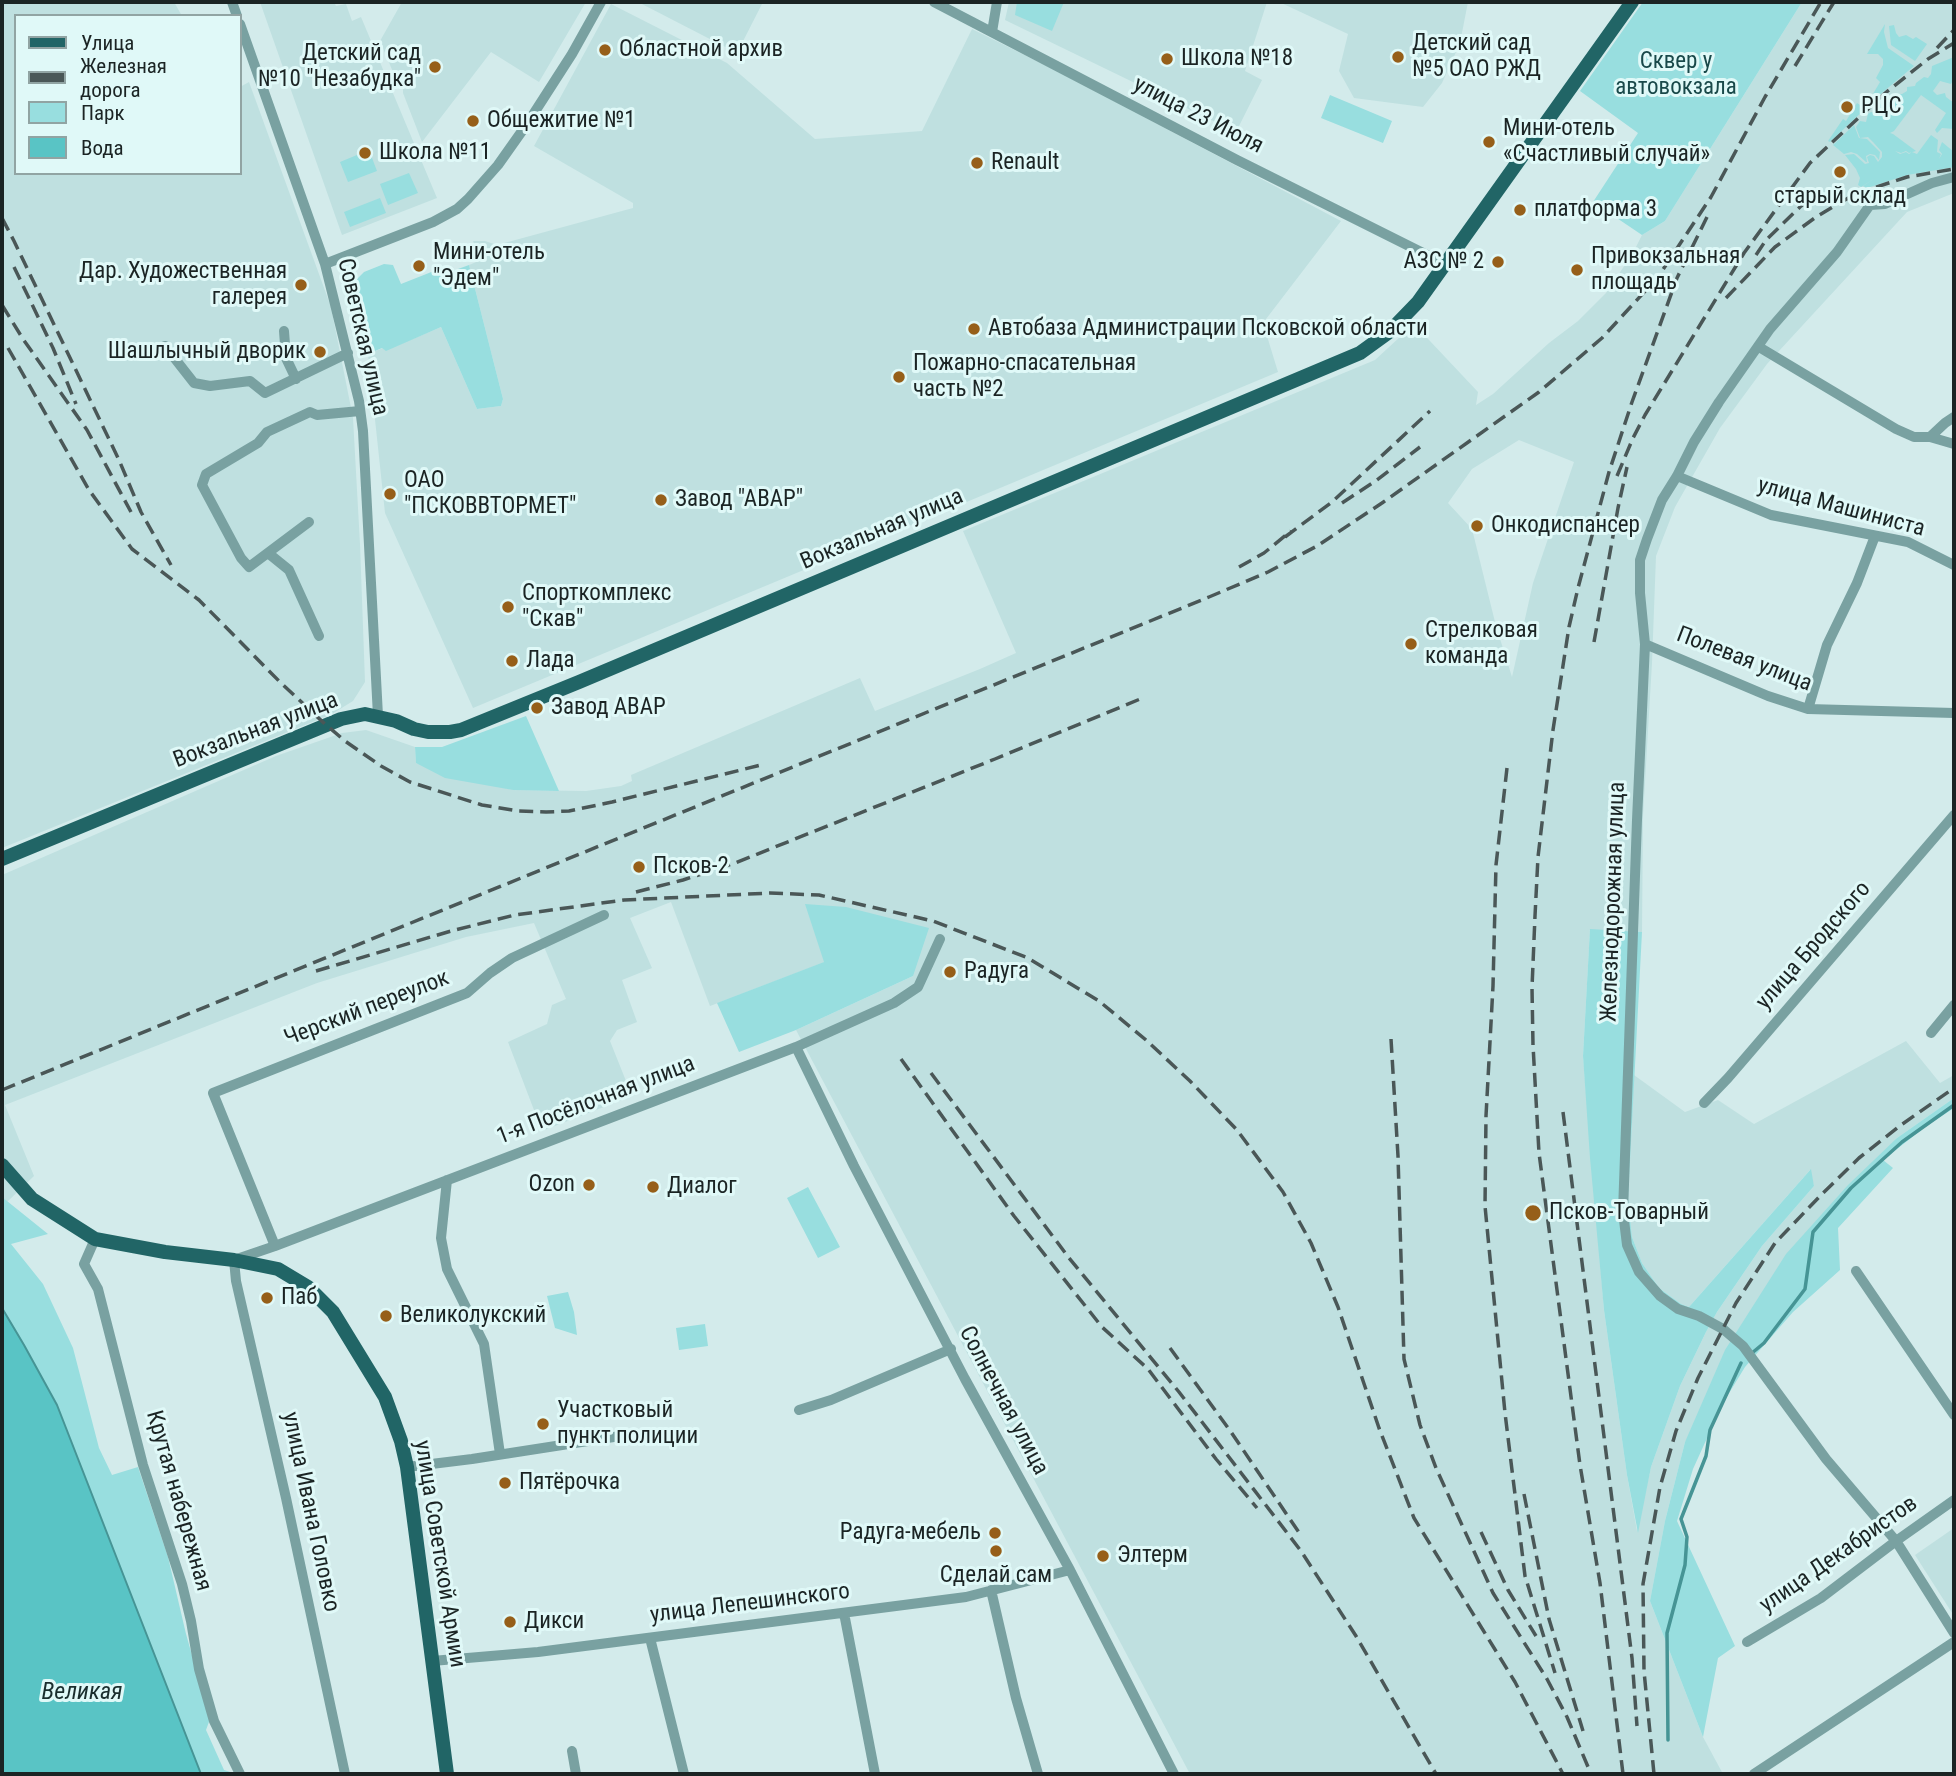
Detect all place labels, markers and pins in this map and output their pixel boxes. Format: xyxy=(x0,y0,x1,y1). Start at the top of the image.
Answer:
place label: Детский сад №5 ОАО РЖД xyxy=(1412,30,1541,84)
place label: Областной архив xyxy=(619,36,783,64)
place label: Детский сад №10 "Незабудка" xyxy=(258,40,421,94)
marker: Областной архив xyxy=(597,42,613,58)
place label: Школа №18 xyxy=(1181,45,1293,73)
marker: Детский сад №5 ОАО РЖД xyxy=(1390,49,1406,65)
marker: Школа №18 xyxy=(1159,51,1175,67)
marker: Детский сад №10 "Незабудка" xyxy=(427,59,443,75)
place label: РЦС xyxy=(1861,93,1901,121)
marker: РЦС xyxy=(1839,99,1855,115)
place label: Общежитие №1 xyxy=(487,107,636,135)
marker: Общежитие №1 xyxy=(465,113,481,129)
place label: Мини-отель «Счастливый случай» xyxy=(1503,115,1710,169)
marker: Мини-отель «Счастливый случай» xyxy=(1481,134,1497,150)
place label: Школа №11 xyxy=(379,139,491,167)
marker: Школа №11 xyxy=(357,145,373,161)
place label: Renault xyxy=(991,149,1059,177)
marker: Renault xyxy=(969,155,985,171)
marker: старый склад xyxy=(1832,164,1848,180)
place label: старый склад xyxy=(1774,183,1906,211)
place label: платформа 3 xyxy=(1534,196,1657,224)
marker: платформа 3 xyxy=(1512,202,1528,218)
place label: Мини-отель "Эдем" xyxy=(433,239,545,293)
place label: Привокзальная площадь xyxy=(1591,243,1740,297)
place label: АЗС № 2 xyxy=(1404,248,1484,276)
marker: АЗС № 2 xyxy=(1490,254,1506,270)
place label: Дар. Художественная галерея xyxy=(79,258,287,312)
marker: Мини-отель "Эдем" xyxy=(411,258,427,274)
marker: Привокзальная площадь xyxy=(1569,262,1585,278)
marker: Дар. Художественная галерея xyxy=(293,277,309,293)
place label: Автобаза Администрации Псковской области xyxy=(988,315,1428,343)
marker: Автобаза Администрации Псковской области xyxy=(966,321,982,337)
place label: Шашлычный дворик xyxy=(108,338,306,366)
marker: Шашлычный дворик xyxy=(312,344,328,360)
place label: Пожарно-спасательная часть №2 xyxy=(913,350,1136,404)
marker: Пожарно-спасательная часть №2 xyxy=(891,369,907,385)
place label: ОАО "ПСКОВВТОРМЕТ" xyxy=(404,467,576,521)
marker: ОАО "ПСКОВВТОРМЕТ" xyxy=(382,486,398,502)
place label: Завод "АВАР" xyxy=(675,486,803,514)
marker: Завод "АВАР" xyxy=(653,492,669,508)
place label: Онкодиспансер xyxy=(1491,512,1640,540)
marker: Онкодиспансер xyxy=(1469,518,1485,534)
place label: Спорткомплекс "Скав" xyxy=(522,580,671,634)
marker: Спорткомплекс "Скав" xyxy=(500,599,516,615)
place label: Стрелковая команда xyxy=(1425,617,1538,671)
marker: Стрелковая команда xyxy=(1403,636,1419,652)
place label: Лада xyxy=(526,647,575,675)
marker: Лада xyxy=(504,653,520,669)
place label: Завод АВАР xyxy=(551,694,666,722)
marker: Завод АВАР xyxy=(529,700,545,716)
place label: Псков-2 xyxy=(653,853,729,881)
marker: Псков-2 xyxy=(631,859,647,875)
place label: Радуга xyxy=(964,958,1029,986)
marker: Радуга xyxy=(942,964,958,980)
place label: Ozon xyxy=(529,1171,575,1199)
place label: Диалог xyxy=(667,1173,737,1201)
marker: Ozon xyxy=(581,1177,597,1193)
marker: Диалог xyxy=(645,1179,661,1195)
place label: Псков-Товарный xyxy=(1549,1199,1709,1227)
marker: Псков-Товарный xyxy=(1523,1203,1543,1223)
place label: Паб xyxy=(281,1284,317,1312)
marker: Паб xyxy=(259,1290,275,1306)
place label: Великолукский xyxy=(400,1302,546,1330)
marker: Великолукский xyxy=(378,1308,394,1324)
place label: Участковый пункт полиции xyxy=(557,1397,698,1451)
marker: Участковый пункт полиции xyxy=(535,1416,551,1432)
place label: Пятёрочка xyxy=(519,1469,620,1497)
marker: Пятёрочка xyxy=(497,1475,513,1491)
place label: Радуга-мебель xyxy=(840,1519,981,1547)
marker: Радуга-мебель xyxy=(987,1525,1003,1541)
place label: Элтерм xyxy=(1117,1542,1188,1570)
marker: Сделай сам xyxy=(988,1543,1004,1559)
marker: Элтерм xyxy=(1095,1548,1111,1564)
place label: Сделай сам xyxy=(940,1562,1052,1590)
place label: Дикси xyxy=(524,1608,584,1636)
marker: Дикси xyxy=(502,1614,518,1630)

